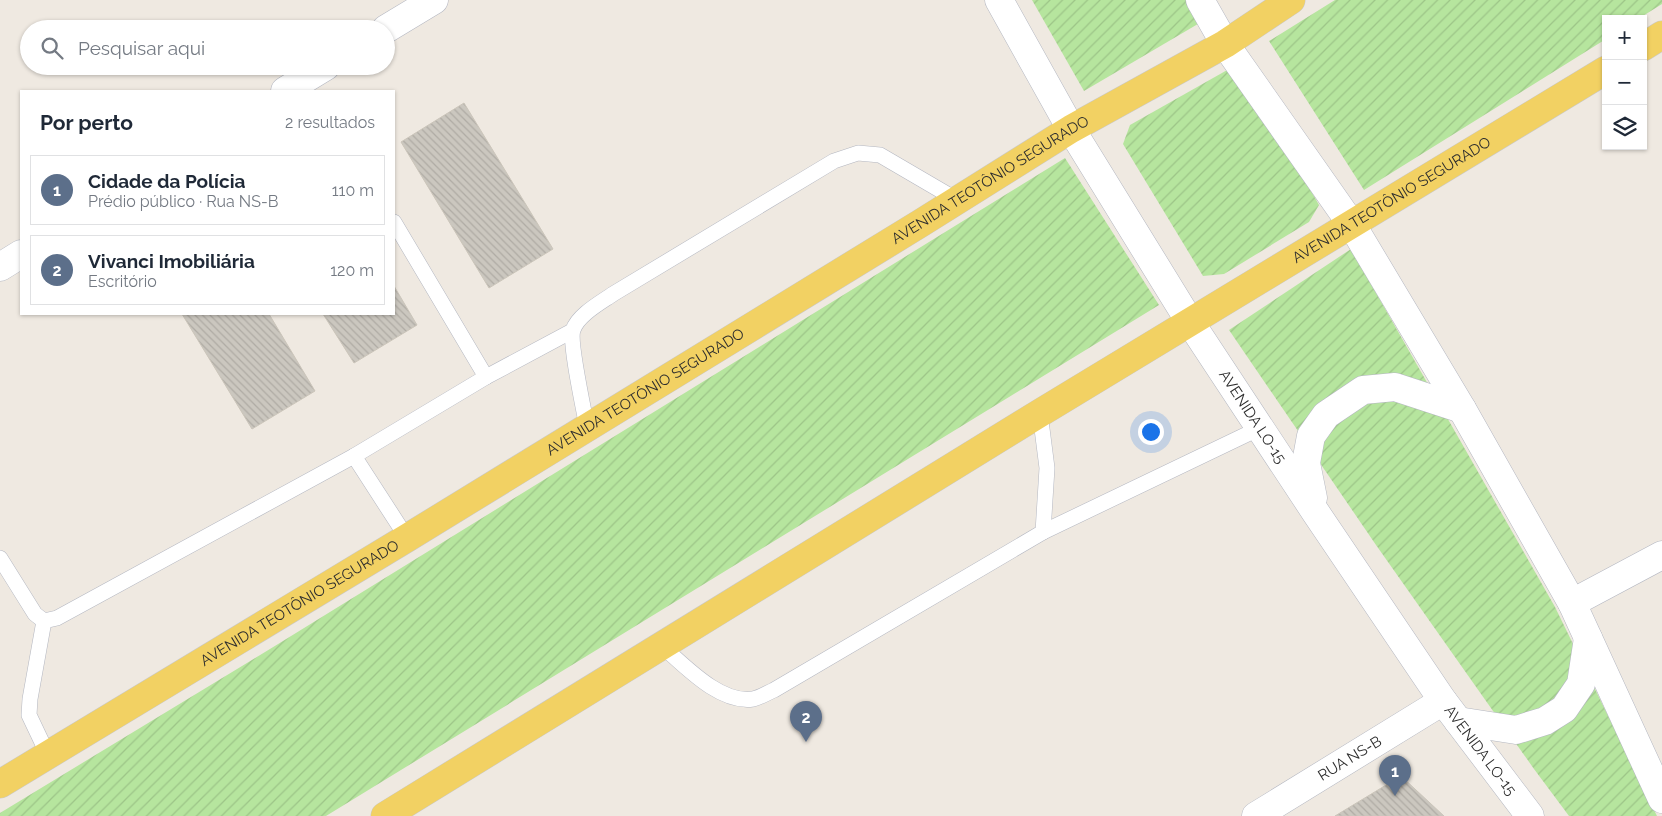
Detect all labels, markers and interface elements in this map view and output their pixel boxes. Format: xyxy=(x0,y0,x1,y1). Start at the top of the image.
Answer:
map controls xyxy=(1602,15,1647,150)
button: + xyxy=(1602,15,1647,60)
search box xyxy=(20,20,395,75)
icon: search xyxy=(38,34,66,62)
text: Pesquisar aqui xyxy=(78,37,205,59)
button: − xyxy=(1602,60,1647,105)
button: layers xyxy=(1602,105,1647,150)
text: Por perto xyxy=(40,110,133,135)
street label: AVENIDA TEOTÔNIO SEGURADO xyxy=(888,112,1092,248)
text: 2 resultados xyxy=(285,113,375,132)
street label: AVENIDA TEOTÔNIO SEGURADO xyxy=(1289,133,1494,267)
text: Cidade da Polícia xyxy=(88,170,245,192)
text: 1 xyxy=(53,181,61,200)
text: 110 m xyxy=(332,181,374,200)
text: Prédio público · Rua NS-B xyxy=(88,192,278,211)
text: Vivanci Imobiliária xyxy=(88,250,255,272)
text: 2 xyxy=(52,261,62,280)
text: 120 m xyxy=(330,261,374,280)
text: Escritório xyxy=(88,272,157,291)
street label: AVENIDA TEOTÔNIO SEGURADO xyxy=(543,325,747,459)
street label: AVENIDA LO-15 xyxy=(1215,367,1290,467)
your location xyxy=(1138,419,1164,445)
street label: AVENIDA TEOTÔNIO SEGURADO xyxy=(197,536,402,670)
pin: 2 xyxy=(790,701,822,742)
street label: AVENIDA LO-15 xyxy=(1440,702,1520,799)
street label: RUA NS-B xyxy=(1315,732,1385,785)
pin: 1 xyxy=(1379,755,1411,796)

